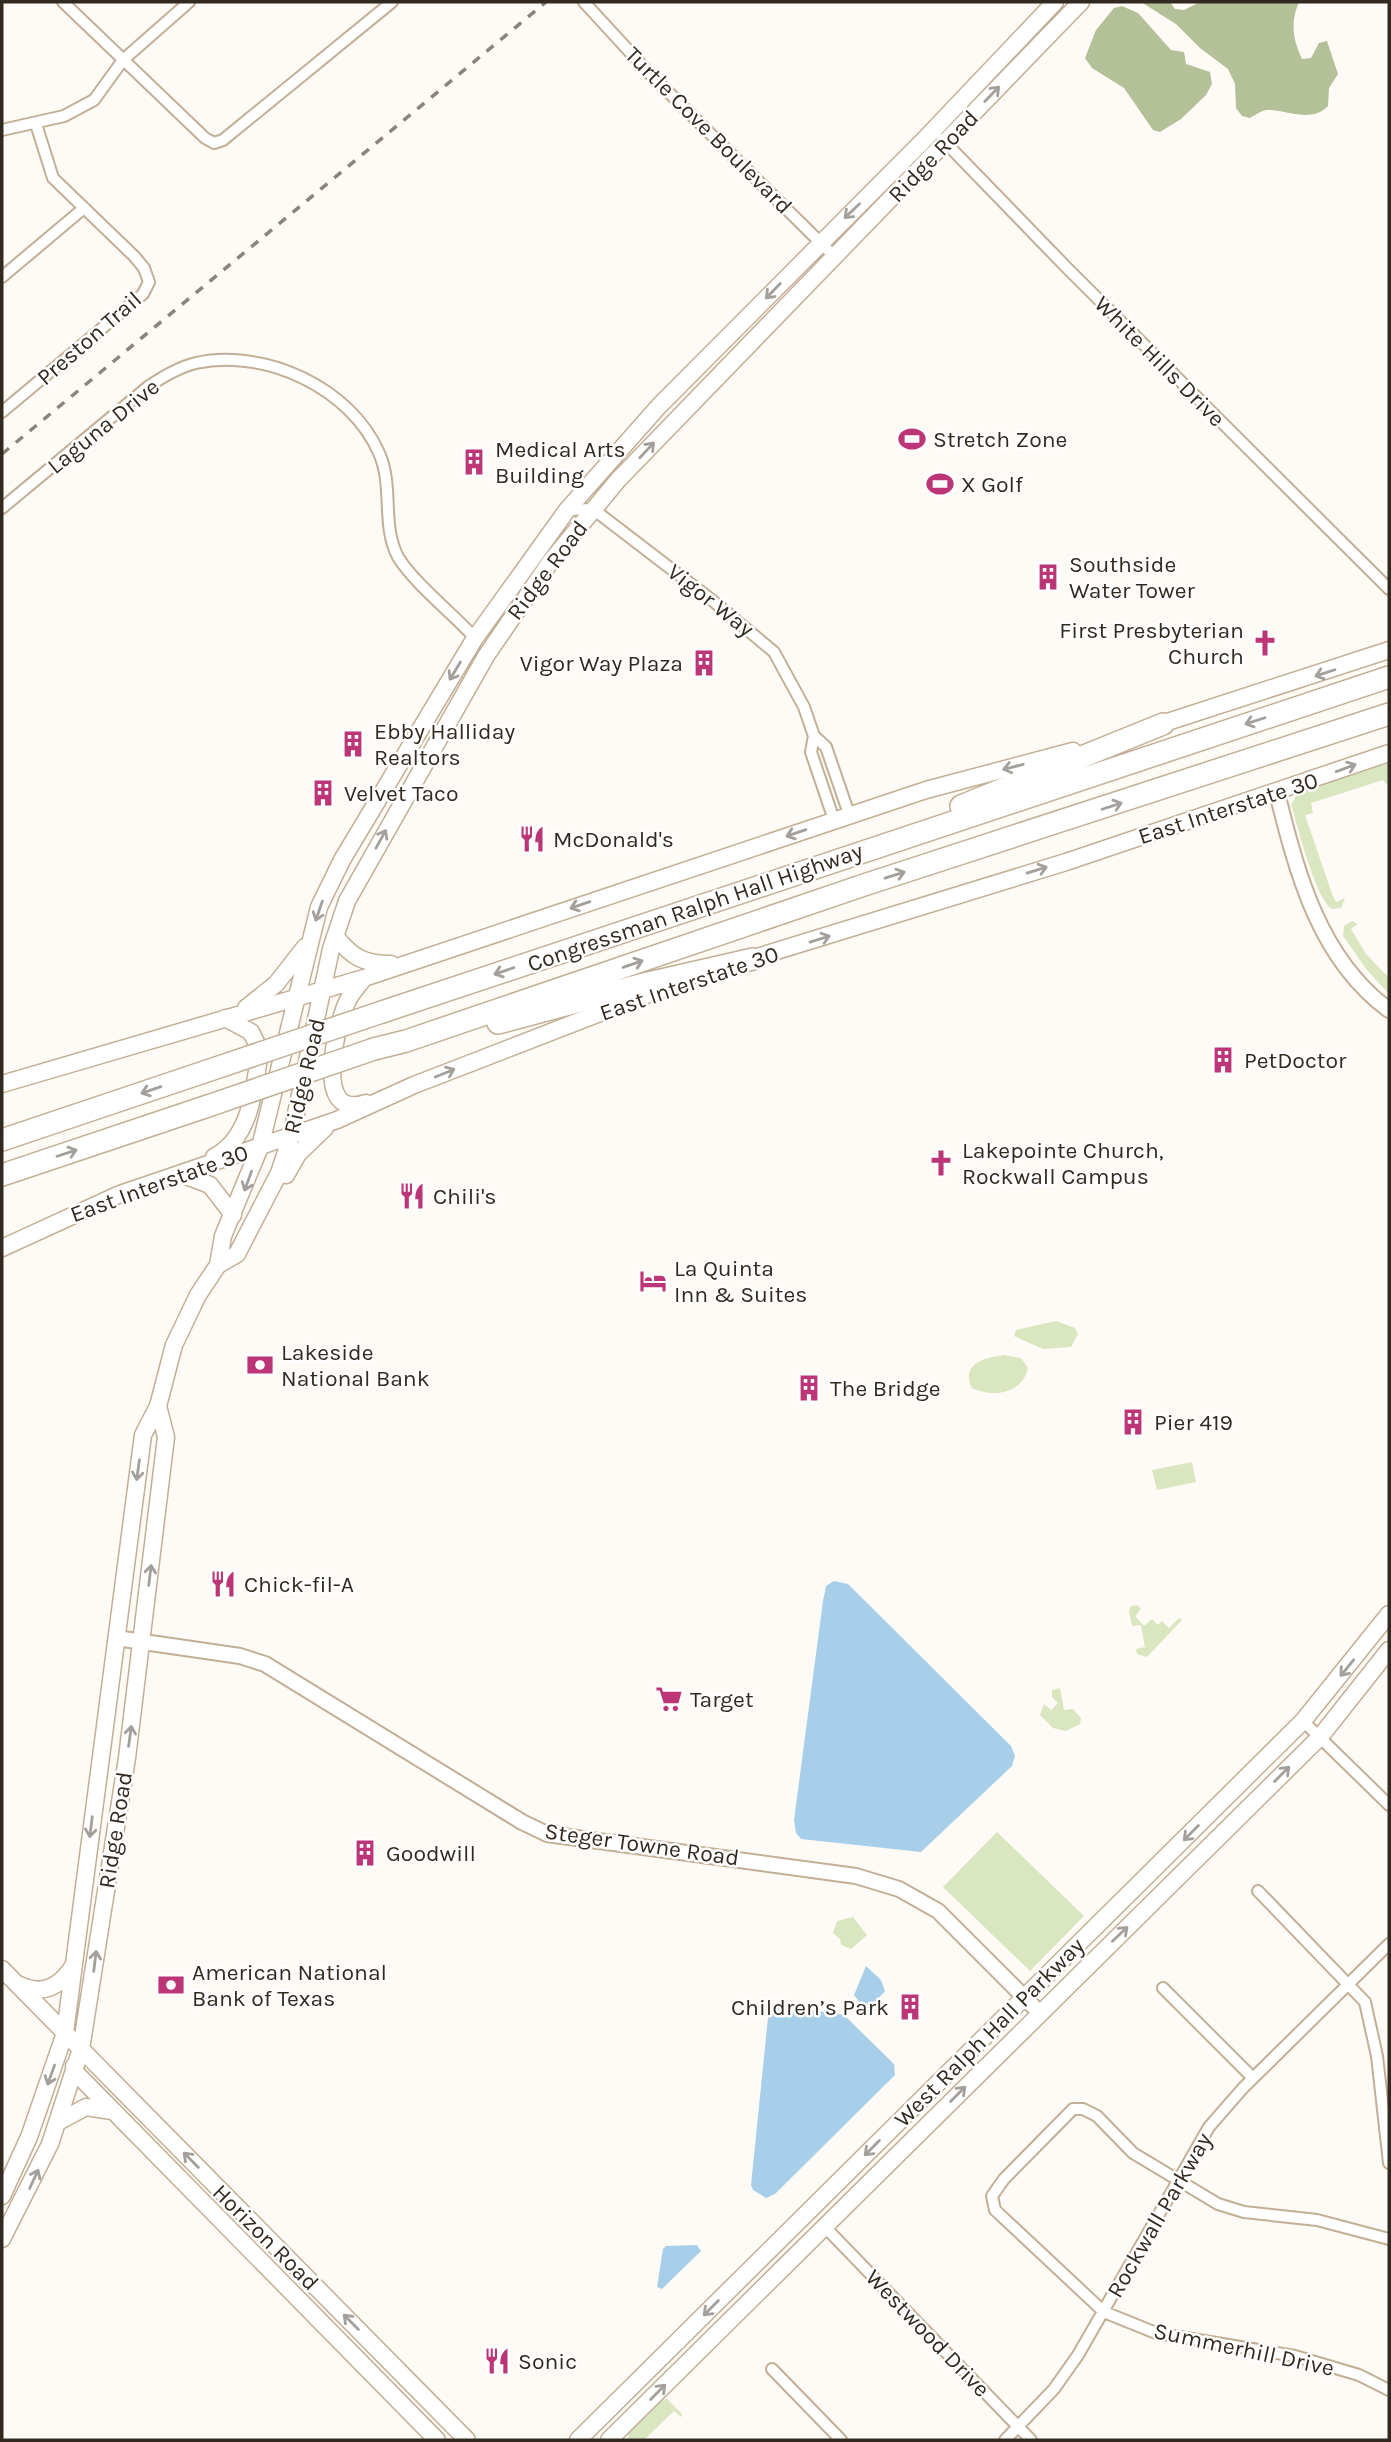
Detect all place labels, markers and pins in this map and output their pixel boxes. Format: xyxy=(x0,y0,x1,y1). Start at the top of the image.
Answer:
sports icon: Stretch Zone xyxy=(897,424,927,454)
place label: Stretch Zone xyxy=(933,426,1067,453)
place label: Medical Arts Building xyxy=(495,436,625,489)
building icon: Medical Arts Building xyxy=(459,447,489,477)
sports icon: X Golf xyxy=(925,469,955,499)
place label: X Golf xyxy=(961,471,1023,498)
place label: Southside Water Tower xyxy=(1069,551,1195,604)
building icon: Southside Water Tower xyxy=(1033,562,1063,592)
place label: First Presbyterian Church xyxy=(1059,617,1244,670)
church icon: First Presbyterian Church xyxy=(1250,628,1280,658)
building icon: Vigor Way Plaza xyxy=(689,648,719,678)
place label: Vigor Way Plaza xyxy=(520,650,683,677)
place label: Ebby Halliday Realtors xyxy=(374,718,515,771)
building icon: Ebby Halliday Realtors xyxy=(338,729,368,759)
building icon: Velvet Taco xyxy=(308,778,338,808)
place label: Velvet Taco xyxy=(344,780,459,807)
restaurant icon: McDonald's xyxy=(517,824,547,854)
place label: McDonald's xyxy=(553,826,674,853)
building icon: PetDoctor xyxy=(1208,1045,1238,1075)
place label: PetDoctor xyxy=(1244,1047,1347,1074)
place label: Lakepointe Church, Rockwall Campus xyxy=(962,1137,1164,1190)
church icon: Lakepointe Church, Rockwall Campus xyxy=(926,1148,956,1178)
restaurant icon: Chili's xyxy=(397,1181,427,1211)
place label: Chili's xyxy=(433,1183,496,1210)
place label: La Quinta Inn & Suites xyxy=(674,1255,807,1308)
hotel icon: La Quinta Inn & Suites xyxy=(638,1266,668,1296)
place label: Lakeside National Bank xyxy=(281,1339,430,1392)
bank icon: Lakeside National Bank xyxy=(245,1350,275,1380)
building icon: The Bridge xyxy=(794,1373,824,1403)
place label: The Bridge xyxy=(830,1375,941,1402)
building icon: Pier 419 xyxy=(1118,1407,1148,1437)
place label: Pier 419 xyxy=(1154,1409,1233,1436)
restaurant icon: Chick-fil-A xyxy=(208,1569,238,1599)
place label: Chick-fil-A xyxy=(244,1571,354,1598)
supermarket icon: Target xyxy=(654,1684,684,1714)
place label: Target xyxy=(690,1686,754,1713)
building icon: Goodwill xyxy=(350,1838,380,1868)
place label: Goodwill xyxy=(386,1840,476,1867)
place label: American National Bank of Texas xyxy=(192,1959,387,2012)
bank icon: American National Bank of Texas xyxy=(156,1970,186,2000)
building icon: Children’s Park xyxy=(895,1992,925,2022)
place label: Children’s Park xyxy=(731,1994,889,2021)
restaurant icon: Sonic xyxy=(482,2346,512,2376)
place label: Sonic xyxy=(518,2348,577,2375)

